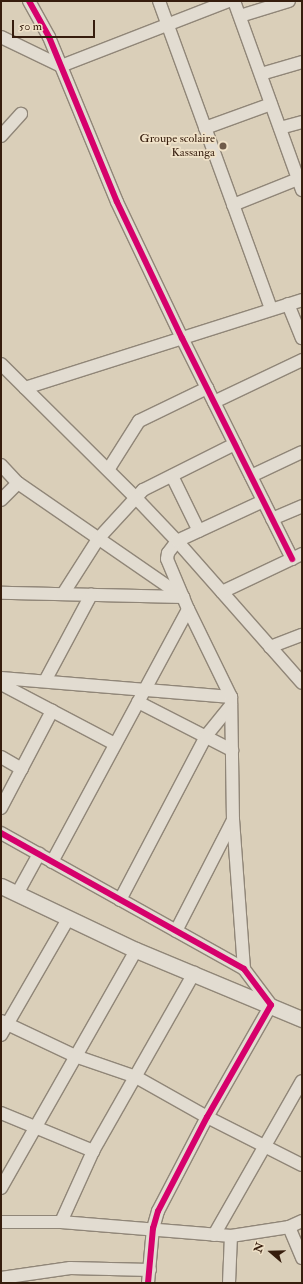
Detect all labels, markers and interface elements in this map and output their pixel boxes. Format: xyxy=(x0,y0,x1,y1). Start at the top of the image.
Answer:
scale bar xyxy=(14,12,97,38)
text: 50 m xyxy=(19,19,42,34)
place label: Groupe scolaire Kassanga xyxy=(140,132,215,160)
marker: Groupe scolaire Kassanga xyxy=(218,141,228,151)
north arrow xyxy=(251,1232,291,1272)
text: N xyxy=(251,1241,267,1255)

